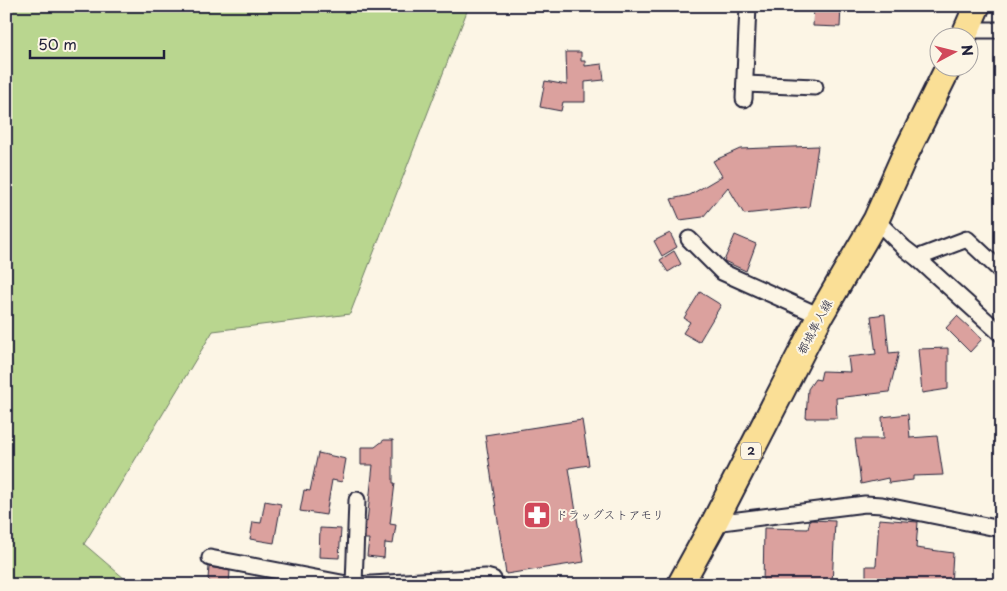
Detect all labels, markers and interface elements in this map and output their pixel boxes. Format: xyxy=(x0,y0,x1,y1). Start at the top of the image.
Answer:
scale bar xyxy=(30,28,164,60)
north arrow xyxy=(930,28,980,78)
text: 50 m xyxy=(38,32,77,55)
text: N xyxy=(956,44,978,57)
street label: 都城隼人線 xyxy=(792,296,836,357)
road number: 2 xyxy=(741,442,761,460)
pharmacy icon: ドラッグストアモリ xyxy=(522,500,552,530)
place label: ドラッグストアモリ xyxy=(556,505,664,523)

